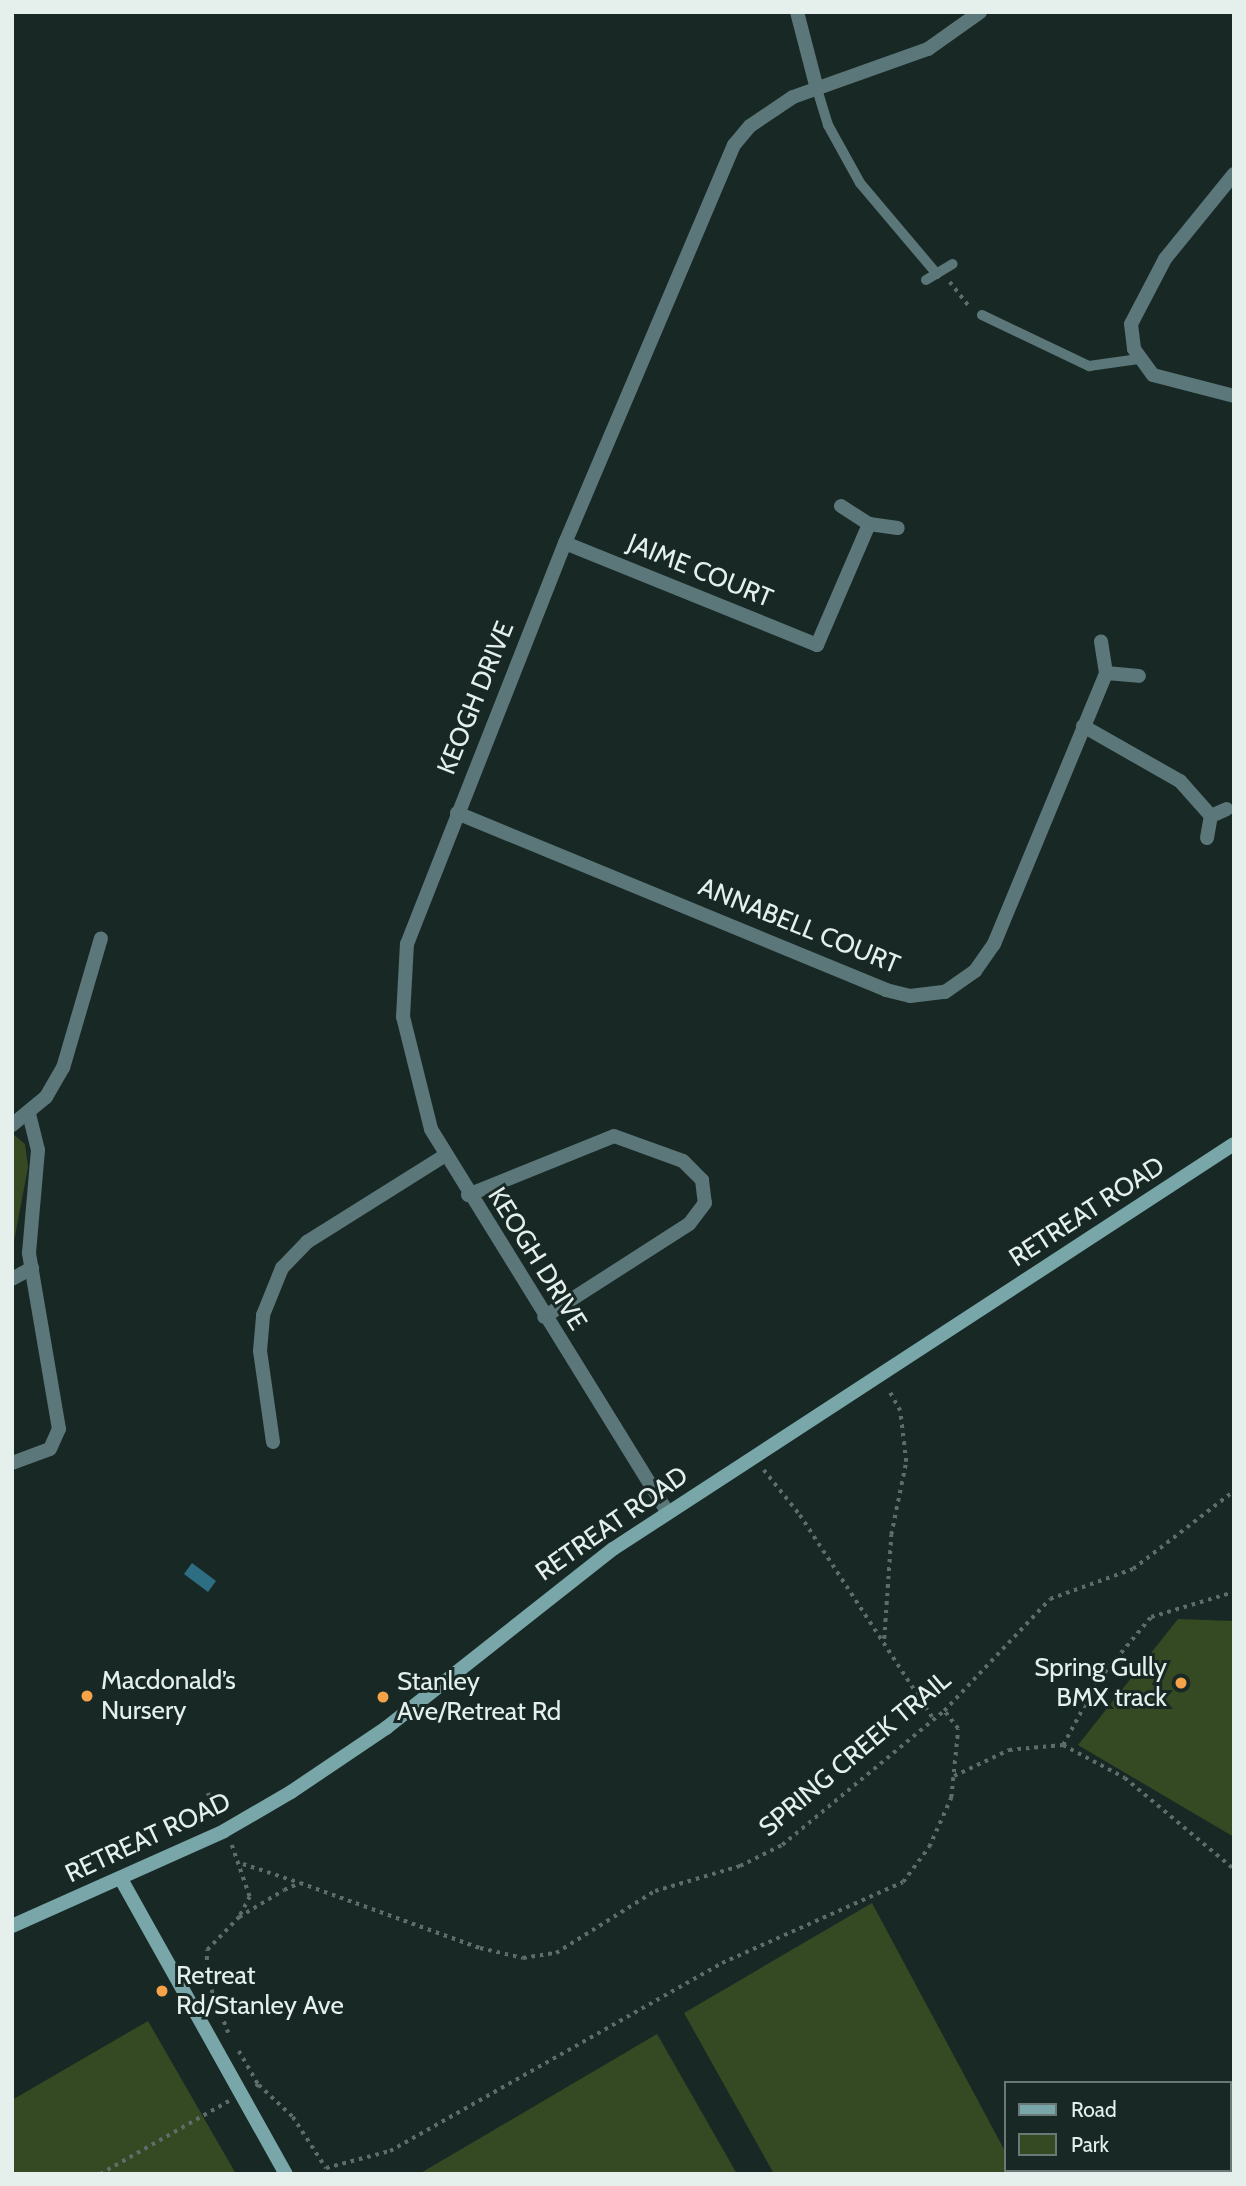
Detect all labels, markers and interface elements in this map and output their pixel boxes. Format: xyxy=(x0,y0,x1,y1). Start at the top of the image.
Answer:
street label: JAIME COURT xyxy=(623,528,777,614)
street label: KEOGH DRIVE xyxy=(431,617,521,779)
street label: ANNABELL COURT xyxy=(694,871,904,981)
street label: RETREAT ROAD xyxy=(1004,1150,1170,1274)
street label: KEOGH DRIVE xyxy=(481,1182,593,1336)
street label: RETREAT ROAD xyxy=(530,1460,694,1588)
place label: Spring Gully BMX track xyxy=(1034,1652,1167,1714)
place label: Macdonald’s Nursery xyxy=(101,1665,236,1726)
street label: SPRING CREEK TRAIL xyxy=(753,1665,957,1843)
place label: Stanley Ave/Retreat Rd xyxy=(397,1666,561,1728)
marker: Spring Gully BMX track xyxy=(1173,1675,1189,1691)
marker: Macdonald’s Nursery xyxy=(79,1688,95,1704)
marker: Stanley Ave/Retreat Rd xyxy=(375,1689,391,1705)
street label: RETREAT ROAD xyxy=(60,1786,236,1890)
place label: Retreat Rd/Stanley Ave xyxy=(176,1960,344,2022)
marker: Retreat Rd/Stanley Ave xyxy=(154,1983,170,1999)
legend xyxy=(1004,2081,1232,2172)
text: Road xyxy=(1071,2097,1117,2122)
text: Park xyxy=(1071,2132,1109,2157)

